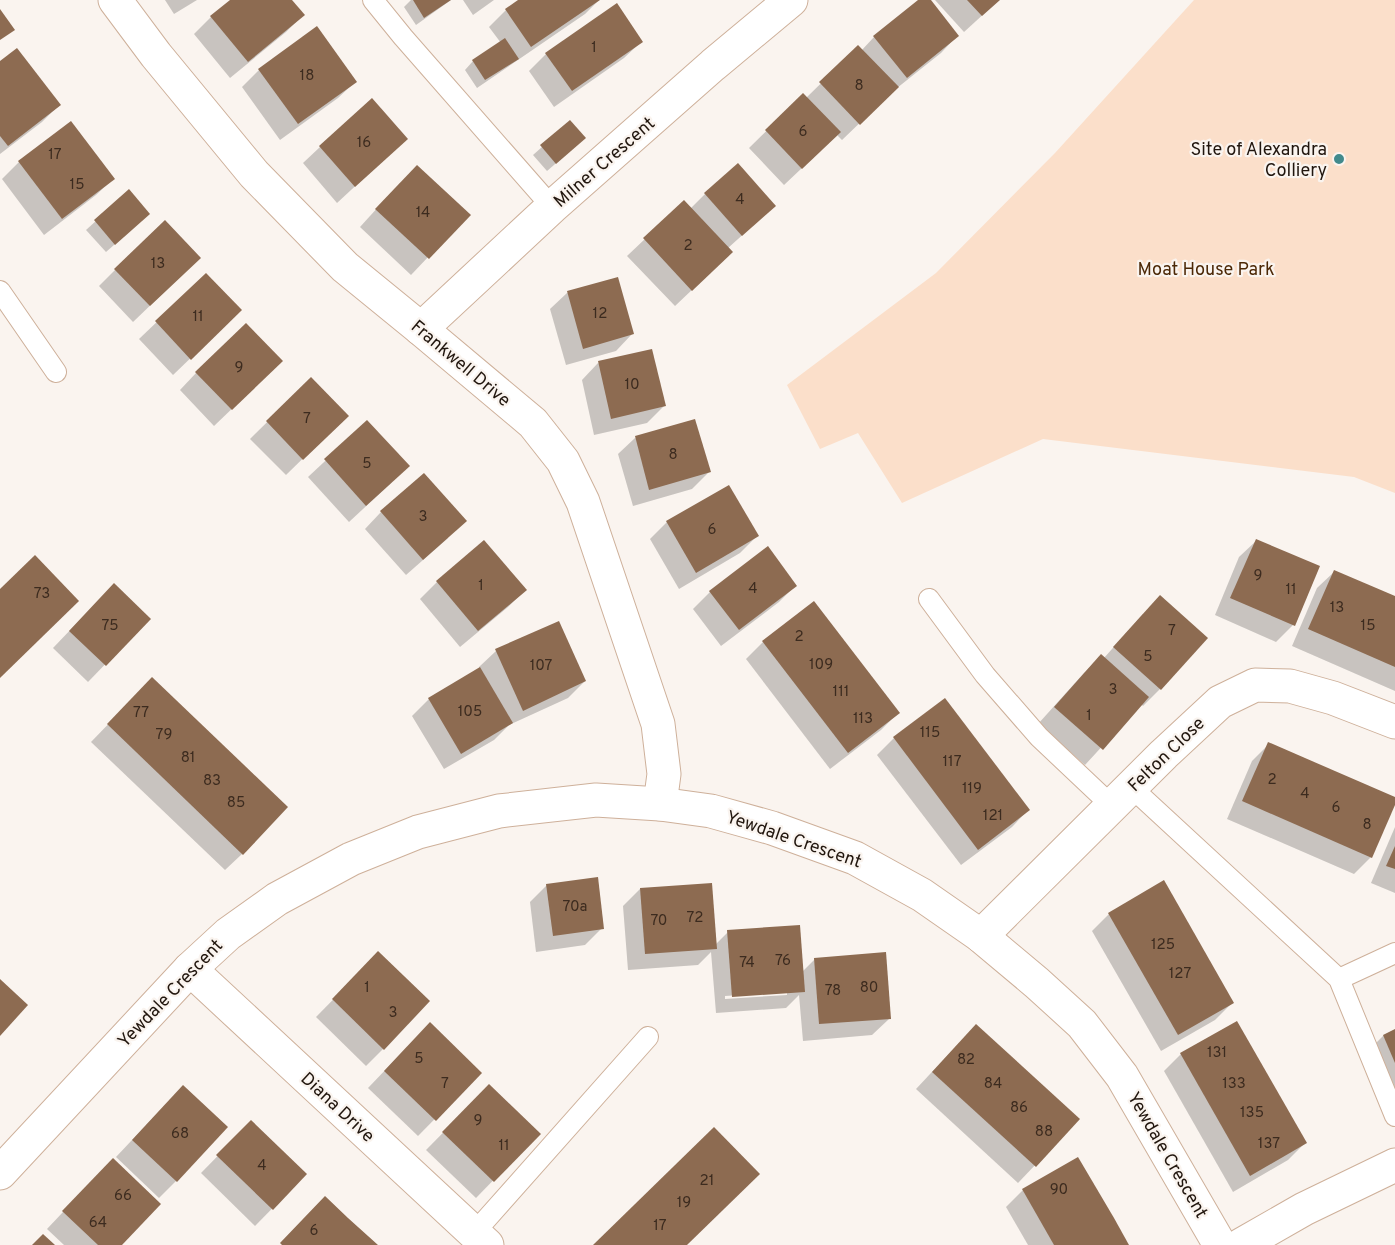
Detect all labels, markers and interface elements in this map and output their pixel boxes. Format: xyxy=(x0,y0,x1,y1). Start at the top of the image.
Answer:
house number: 1 xyxy=(591,39,597,58)
house number: 18 xyxy=(300,67,314,86)
house number: 8 xyxy=(854,77,864,96)
street label: Milner Crescent xyxy=(550,113,660,213)
house number: 6 xyxy=(799,123,808,142)
house number: 16 xyxy=(357,134,371,153)
place label: Site of Alexandra Colliery xyxy=(1190,139,1327,183)
house number: 17 xyxy=(48,146,62,165)
marker: Site of Alexandra Colliery xyxy=(1332,152,1346,166)
house number: 15 xyxy=(70,176,84,195)
house number: 4 xyxy=(735,191,745,210)
house number: 14 xyxy=(416,204,430,223)
house number: 2 xyxy=(683,237,693,256)
house number: 13 xyxy=(151,255,165,274)
park label: Moat House Park xyxy=(1137,259,1275,282)
house number: 12 xyxy=(593,305,607,324)
house number: 11 xyxy=(192,308,204,327)
street label: Frankwell Drive xyxy=(405,316,515,413)
house number: 9 xyxy=(235,359,243,378)
house number: 10 xyxy=(624,376,640,395)
house number: 7 xyxy=(303,410,311,429)
house number: 8 xyxy=(668,446,678,465)
house number: 5 xyxy=(362,455,372,474)
house number: 3 xyxy=(418,508,428,527)
house number: 6 xyxy=(708,521,717,540)
house number: 9 xyxy=(1254,567,1262,586)
house number: 1 xyxy=(478,577,484,596)
house number: 4 xyxy=(748,580,758,599)
house number: 11 xyxy=(1285,581,1297,600)
house number: 73 xyxy=(34,585,50,604)
house number: 13 xyxy=(1330,599,1344,618)
house number: 75 xyxy=(101,617,119,636)
house number: 15 xyxy=(1361,617,1375,636)
house number: 7 xyxy=(1168,622,1176,641)
house number: 2 xyxy=(794,628,804,647)
house number: 5 xyxy=(1143,648,1153,667)
house number: 109 xyxy=(809,656,833,675)
house number: 107 xyxy=(530,657,552,676)
house number: 3 xyxy=(1108,681,1118,700)
house number: 111 xyxy=(833,683,849,702)
house number: 105 xyxy=(458,703,482,722)
house number: 77 xyxy=(133,704,149,723)
house number: 1 xyxy=(1086,707,1092,726)
house number: 113 xyxy=(853,710,873,729)
street label: Felton Close xyxy=(1124,713,1210,797)
house number: 115 xyxy=(920,724,940,743)
house number: 79 xyxy=(156,726,172,745)
house number: 81 xyxy=(181,749,195,768)
house number: 117 xyxy=(943,753,962,772)
house number: 2 xyxy=(1267,771,1277,790)
house number: 83 xyxy=(203,772,221,791)
house number: 119 xyxy=(962,780,982,799)
house number: 4 xyxy=(1300,785,1310,804)
house number: 85 xyxy=(227,794,245,813)
house number: 6 xyxy=(1332,799,1341,818)
street label: Yewdale Crescent xyxy=(723,806,864,874)
house number: 121 xyxy=(983,807,1003,826)
house number: 8 xyxy=(1362,816,1372,835)
house number: 70a xyxy=(563,898,587,917)
house number: 72 xyxy=(687,909,703,928)
house number: 70 xyxy=(650,912,668,931)
street label: Yewdale Crescent xyxy=(114,935,229,1053)
house number: 125 xyxy=(1151,936,1175,955)
house number: 76 xyxy=(775,952,791,971)
house number: 74 xyxy=(739,954,755,973)
house number: 127 xyxy=(1169,965,1191,984)
house number: 1 xyxy=(364,979,370,998)
house number: 80 xyxy=(860,979,878,998)
house number: 78 xyxy=(825,982,841,1001)
house number: 3 xyxy=(388,1004,398,1023)
house number: 131 xyxy=(1207,1044,1227,1063)
house number: 5 xyxy=(414,1050,424,1069)
house number: 82 xyxy=(957,1051,975,1070)
street label: Diana Drive xyxy=(295,1068,379,1148)
house number: 7 xyxy=(441,1075,449,1094)
house number: 84 xyxy=(984,1075,1002,1094)
house number: 133 xyxy=(1222,1075,1246,1094)
street label: Yewdale Crescent xyxy=(1121,1089,1212,1223)
house number: 86 xyxy=(1010,1099,1028,1118)
house number: 135 xyxy=(1240,1104,1264,1123)
house number: 9 xyxy=(474,1112,482,1131)
house number: 88 xyxy=(1035,1123,1053,1142)
house number: 68 xyxy=(171,1125,189,1144)
house number: 137 xyxy=(1258,1135,1280,1154)
house number: 11 xyxy=(498,1137,510,1156)
house number: 4 xyxy=(257,1157,267,1176)
house number: 21 xyxy=(700,1172,714,1191)
house number: 90 xyxy=(1050,1181,1068,1200)
house number: 66 xyxy=(114,1187,132,1206)
house number: 19 xyxy=(677,1194,691,1213)
house number: 64 xyxy=(89,1214,107,1233)
house number: 17 xyxy=(653,1217,667,1236)
house number: 6 xyxy=(310,1222,319,1241)

